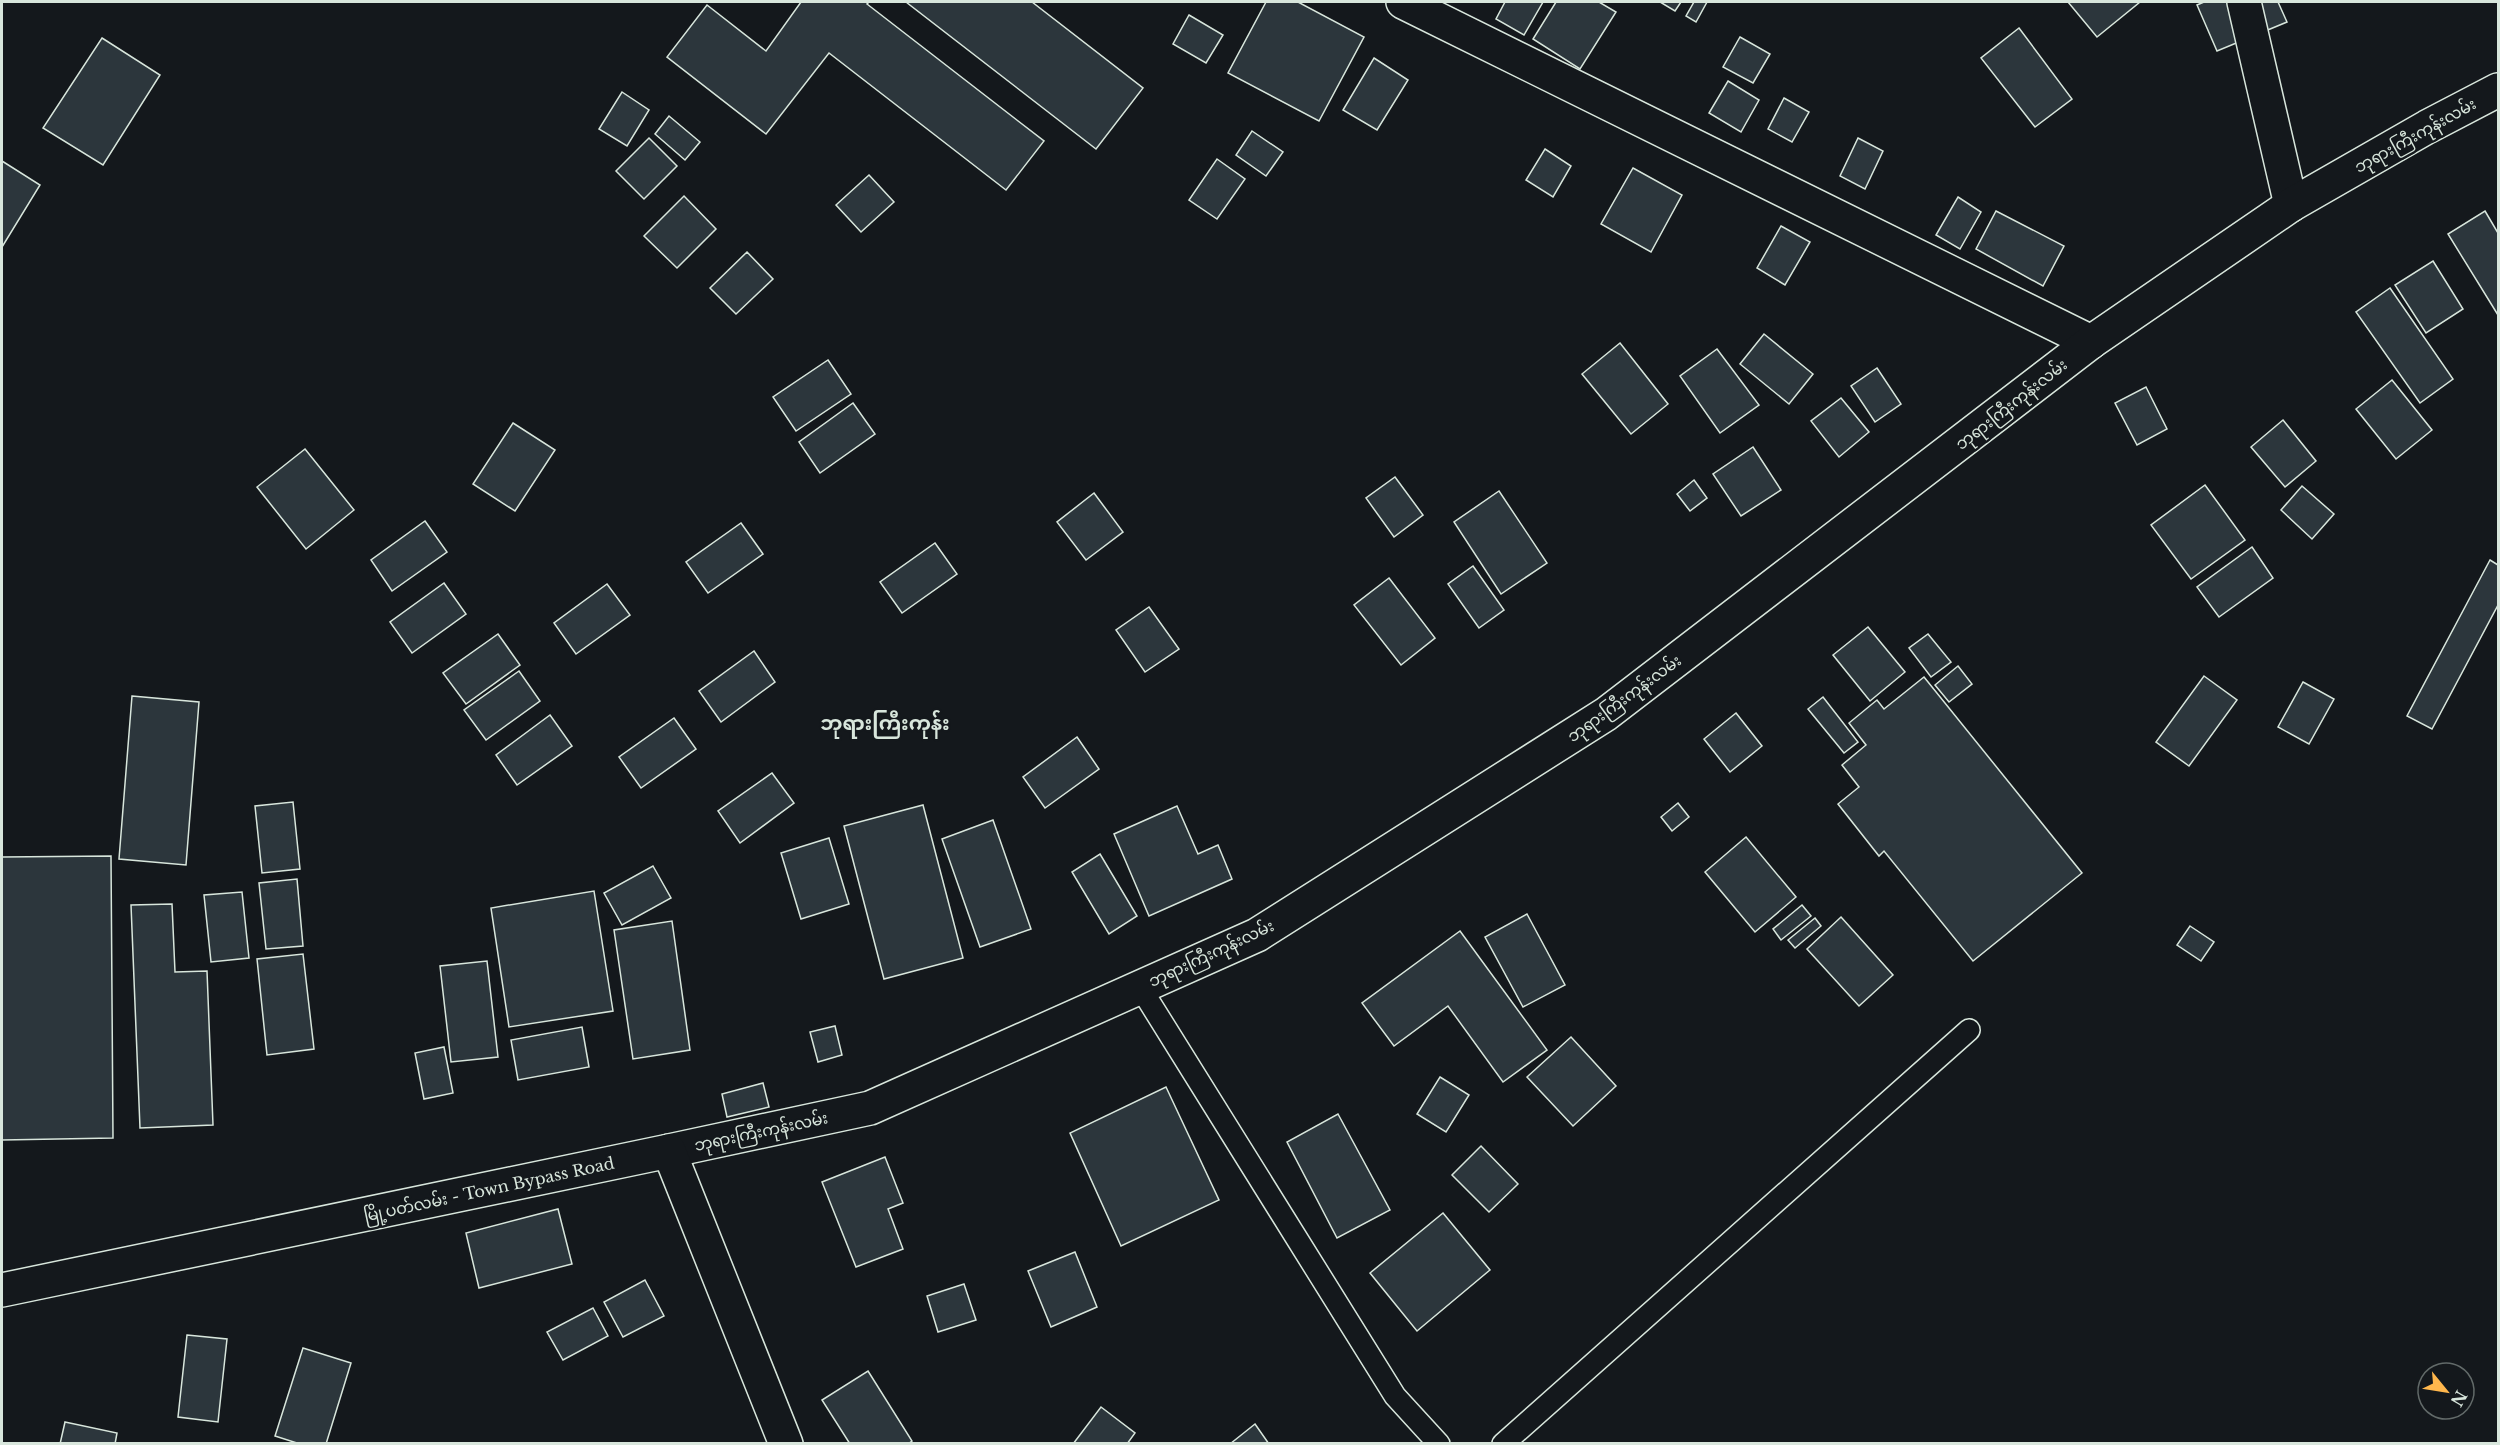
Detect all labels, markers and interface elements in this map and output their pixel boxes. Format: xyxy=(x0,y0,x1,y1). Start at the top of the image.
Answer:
street label: ဘုရားကြီးကုန်းလမ်း xyxy=(2350,92,2482,181)
street label: ဘုရားကြီးကုန်းလမ်း xyxy=(1951,353,2074,458)
street label: ဘုရားကြီးကုန်းလမ်း xyxy=(1563,649,1688,750)
district label: ဘုရားကြီးကုန်း xyxy=(820,710,950,739)
street label: ဘုရားကြီးကုန်းလမ်း xyxy=(1145,914,1279,995)
street label: ဘုရားကြီးကုန်းလမ်း xyxy=(692,1106,831,1160)
street label: မြို့ပတ်လမ်း - Town Bypass Road xyxy=(362,1152,617,1229)
north arrow xyxy=(2416,1361,2476,1421)
text: N xyxy=(2447,1387,2471,1410)

